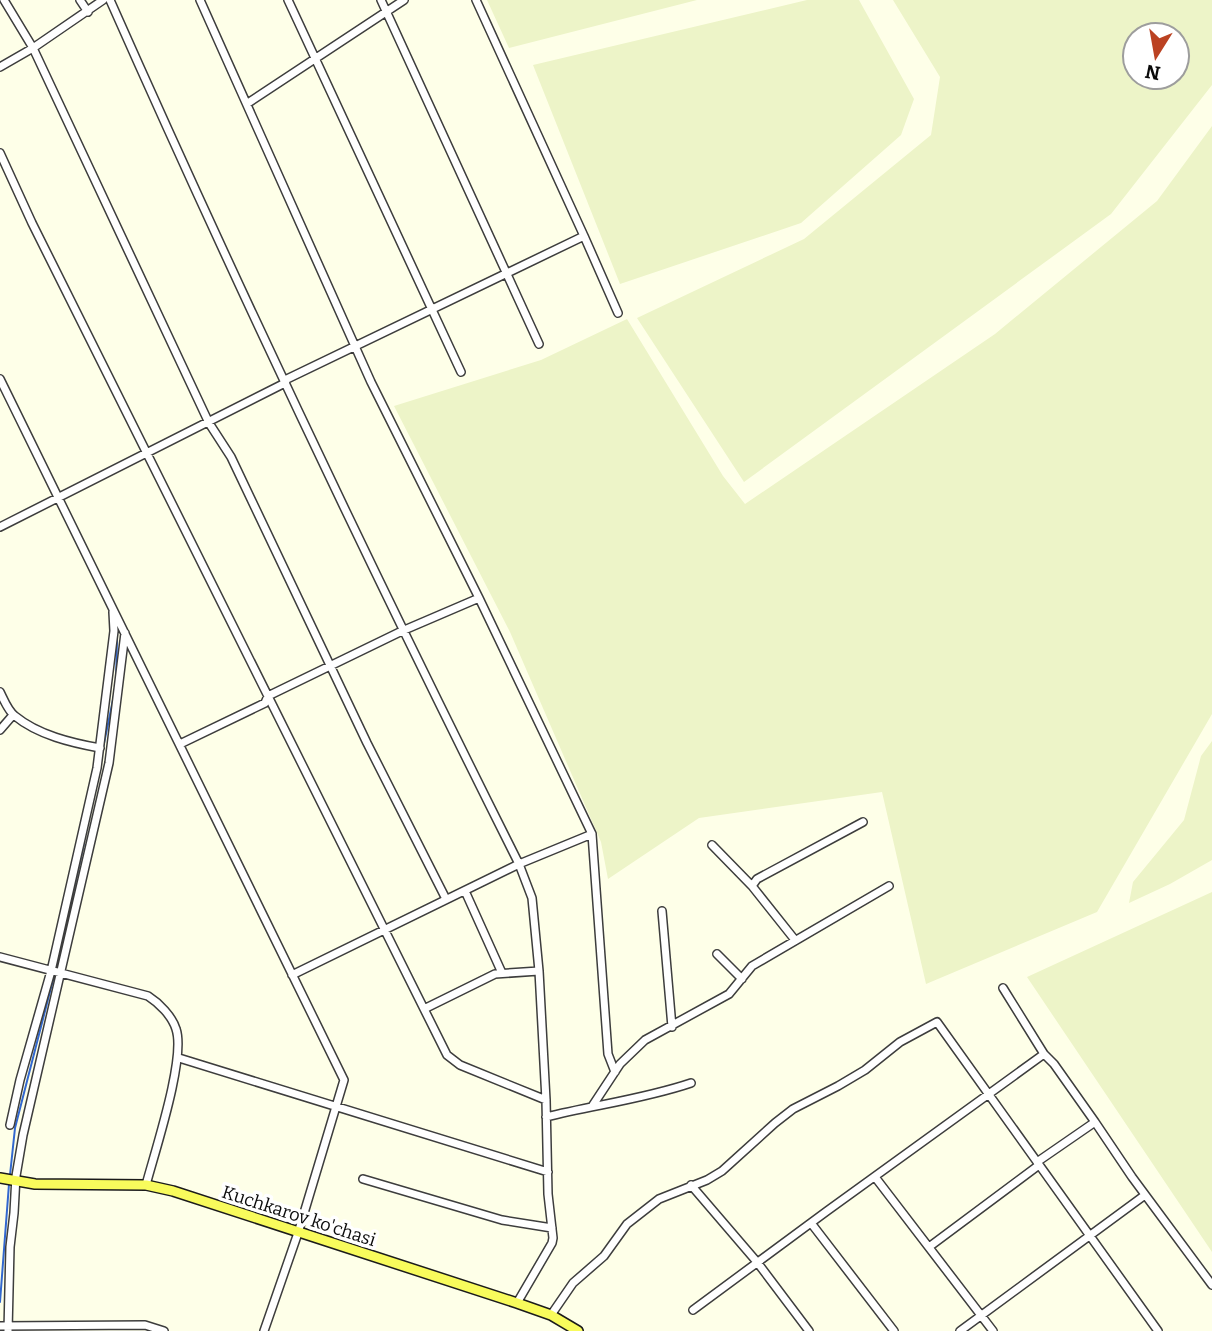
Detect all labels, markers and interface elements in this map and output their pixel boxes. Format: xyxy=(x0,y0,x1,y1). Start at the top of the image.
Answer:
north arrow xyxy=(1121,21,1191,91)
text: N xyxy=(1143,59,1162,85)
street label: Kuchkarov ko'chasi xyxy=(219,1181,379,1251)

